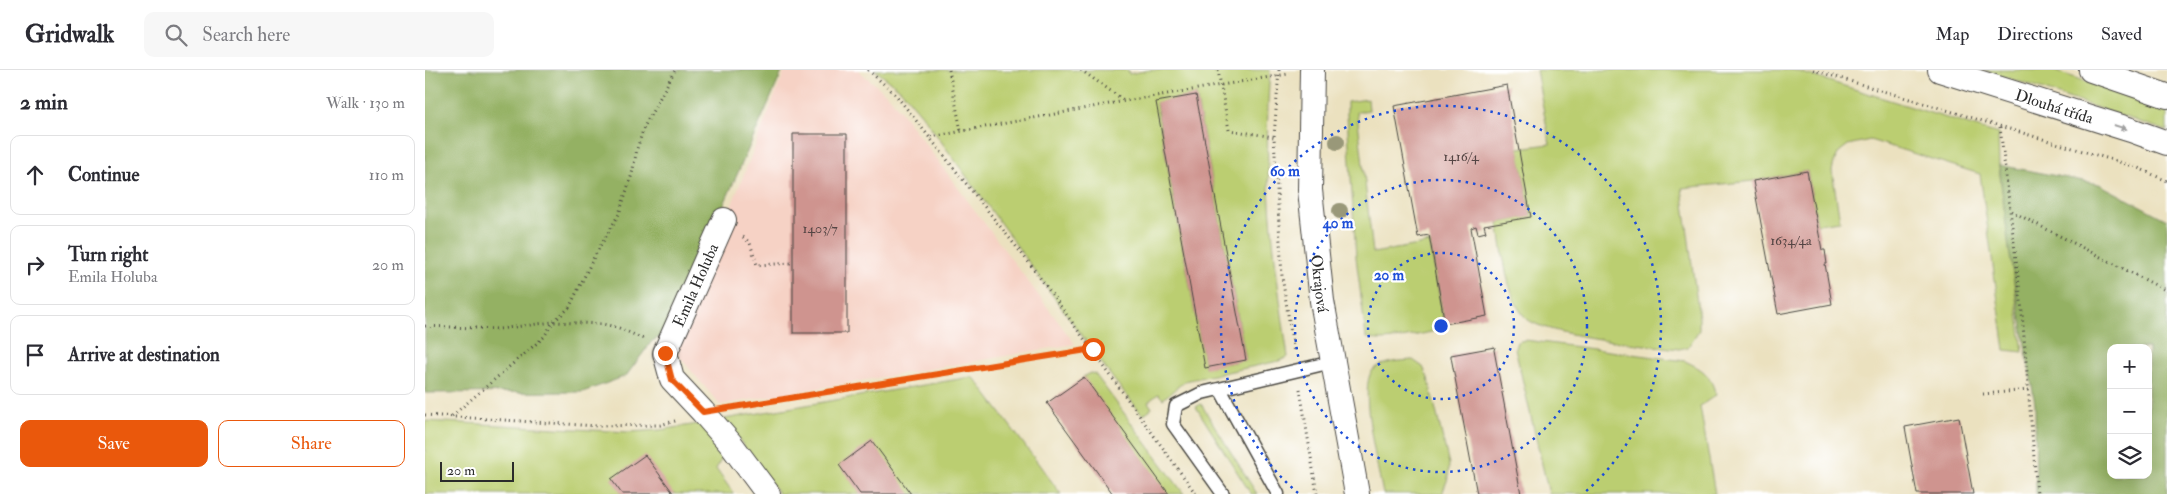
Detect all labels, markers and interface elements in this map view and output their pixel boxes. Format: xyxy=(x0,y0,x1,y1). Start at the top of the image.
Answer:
search box xyxy=(144,12,494,57)
text: Gridwalk xyxy=(25,19,114,50)
icon: search xyxy=(162,21,190,49)
text: Search here xyxy=(202,23,290,47)
text: Map xyxy=(1936,23,1969,46)
text: Directions xyxy=(1997,23,2073,46)
text: Saved xyxy=(2101,23,2142,46)
street label: Dlouhá třída xyxy=(2012,85,2096,129)
text: 2 min xyxy=(20,89,68,116)
text: Walk · 130 m xyxy=(326,93,405,113)
one-way arrow xyxy=(2113,123,2128,131)
house number: 1416/4 xyxy=(1443,148,1480,165)
icon: ahead xyxy=(21,161,49,189)
text: 60 m xyxy=(1270,162,1300,181)
text: Continue xyxy=(68,163,139,187)
text: 110 m xyxy=(369,165,404,185)
text: 40 m xyxy=(1322,214,1354,233)
house number: 1403/7 xyxy=(802,220,838,237)
house number: 1634/4a xyxy=(1770,232,1812,249)
street label: Emila Holuba xyxy=(669,240,723,330)
text: Turn right xyxy=(68,243,148,267)
icon: right xyxy=(21,251,49,279)
street label: Okrajová xyxy=(1306,254,1333,314)
text: 20 m xyxy=(372,255,404,275)
text: 20 m xyxy=(1374,266,1404,285)
text: Emila Holuba xyxy=(68,267,157,287)
centre of rings xyxy=(1432,317,1450,335)
route start xyxy=(1082,338,1105,361)
icon: arrive xyxy=(21,341,49,369)
route end xyxy=(654,342,677,365)
text: Arrive at destination xyxy=(68,343,220,367)
map controls xyxy=(2107,344,2152,479)
button: + xyxy=(2107,344,2152,389)
button: − xyxy=(2107,389,2152,434)
button: Save xyxy=(20,420,208,467)
button: Share xyxy=(218,420,405,467)
button: layers xyxy=(2107,434,2152,479)
scale bar xyxy=(440,459,514,482)
text: 20 m xyxy=(447,462,475,479)

